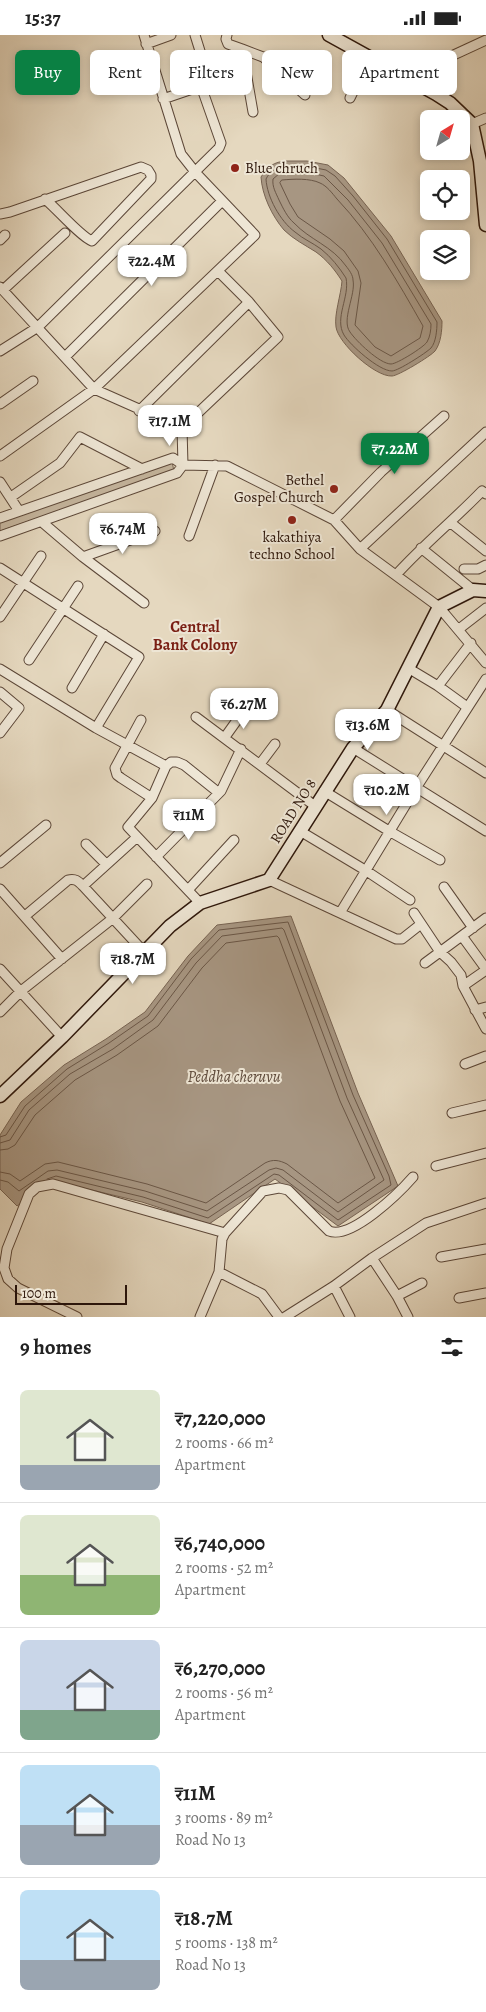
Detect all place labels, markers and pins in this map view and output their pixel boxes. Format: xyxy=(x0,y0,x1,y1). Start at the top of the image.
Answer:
place label: Blue chruch xyxy=(245,158,318,178)
marker: Blue chruch xyxy=(229,162,241,174)
pin: ₹22.4M xyxy=(111,245,193,287)
pin: ₹17.1M xyxy=(129,405,211,447)
pin: ₹7.22M xyxy=(354,433,436,475)
place label: Bethel Gospel Church xyxy=(234,470,324,507)
marker: Bethel Gospel Church xyxy=(328,483,340,495)
pin: ₹6.74M xyxy=(82,513,164,555)
marker: kakathiya techno School xyxy=(286,514,298,526)
place label: kakathiya techno School xyxy=(249,527,335,564)
pin: ₹6.27M xyxy=(203,687,285,730)
pin: ₹13.6M xyxy=(327,709,409,751)
pin: ₹10.2M xyxy=(346,773,428,816)
pin: ₹11M xyxy=(159,799,219,841)
pin: ₹18.7M xyxy=(92,943,174,985)

